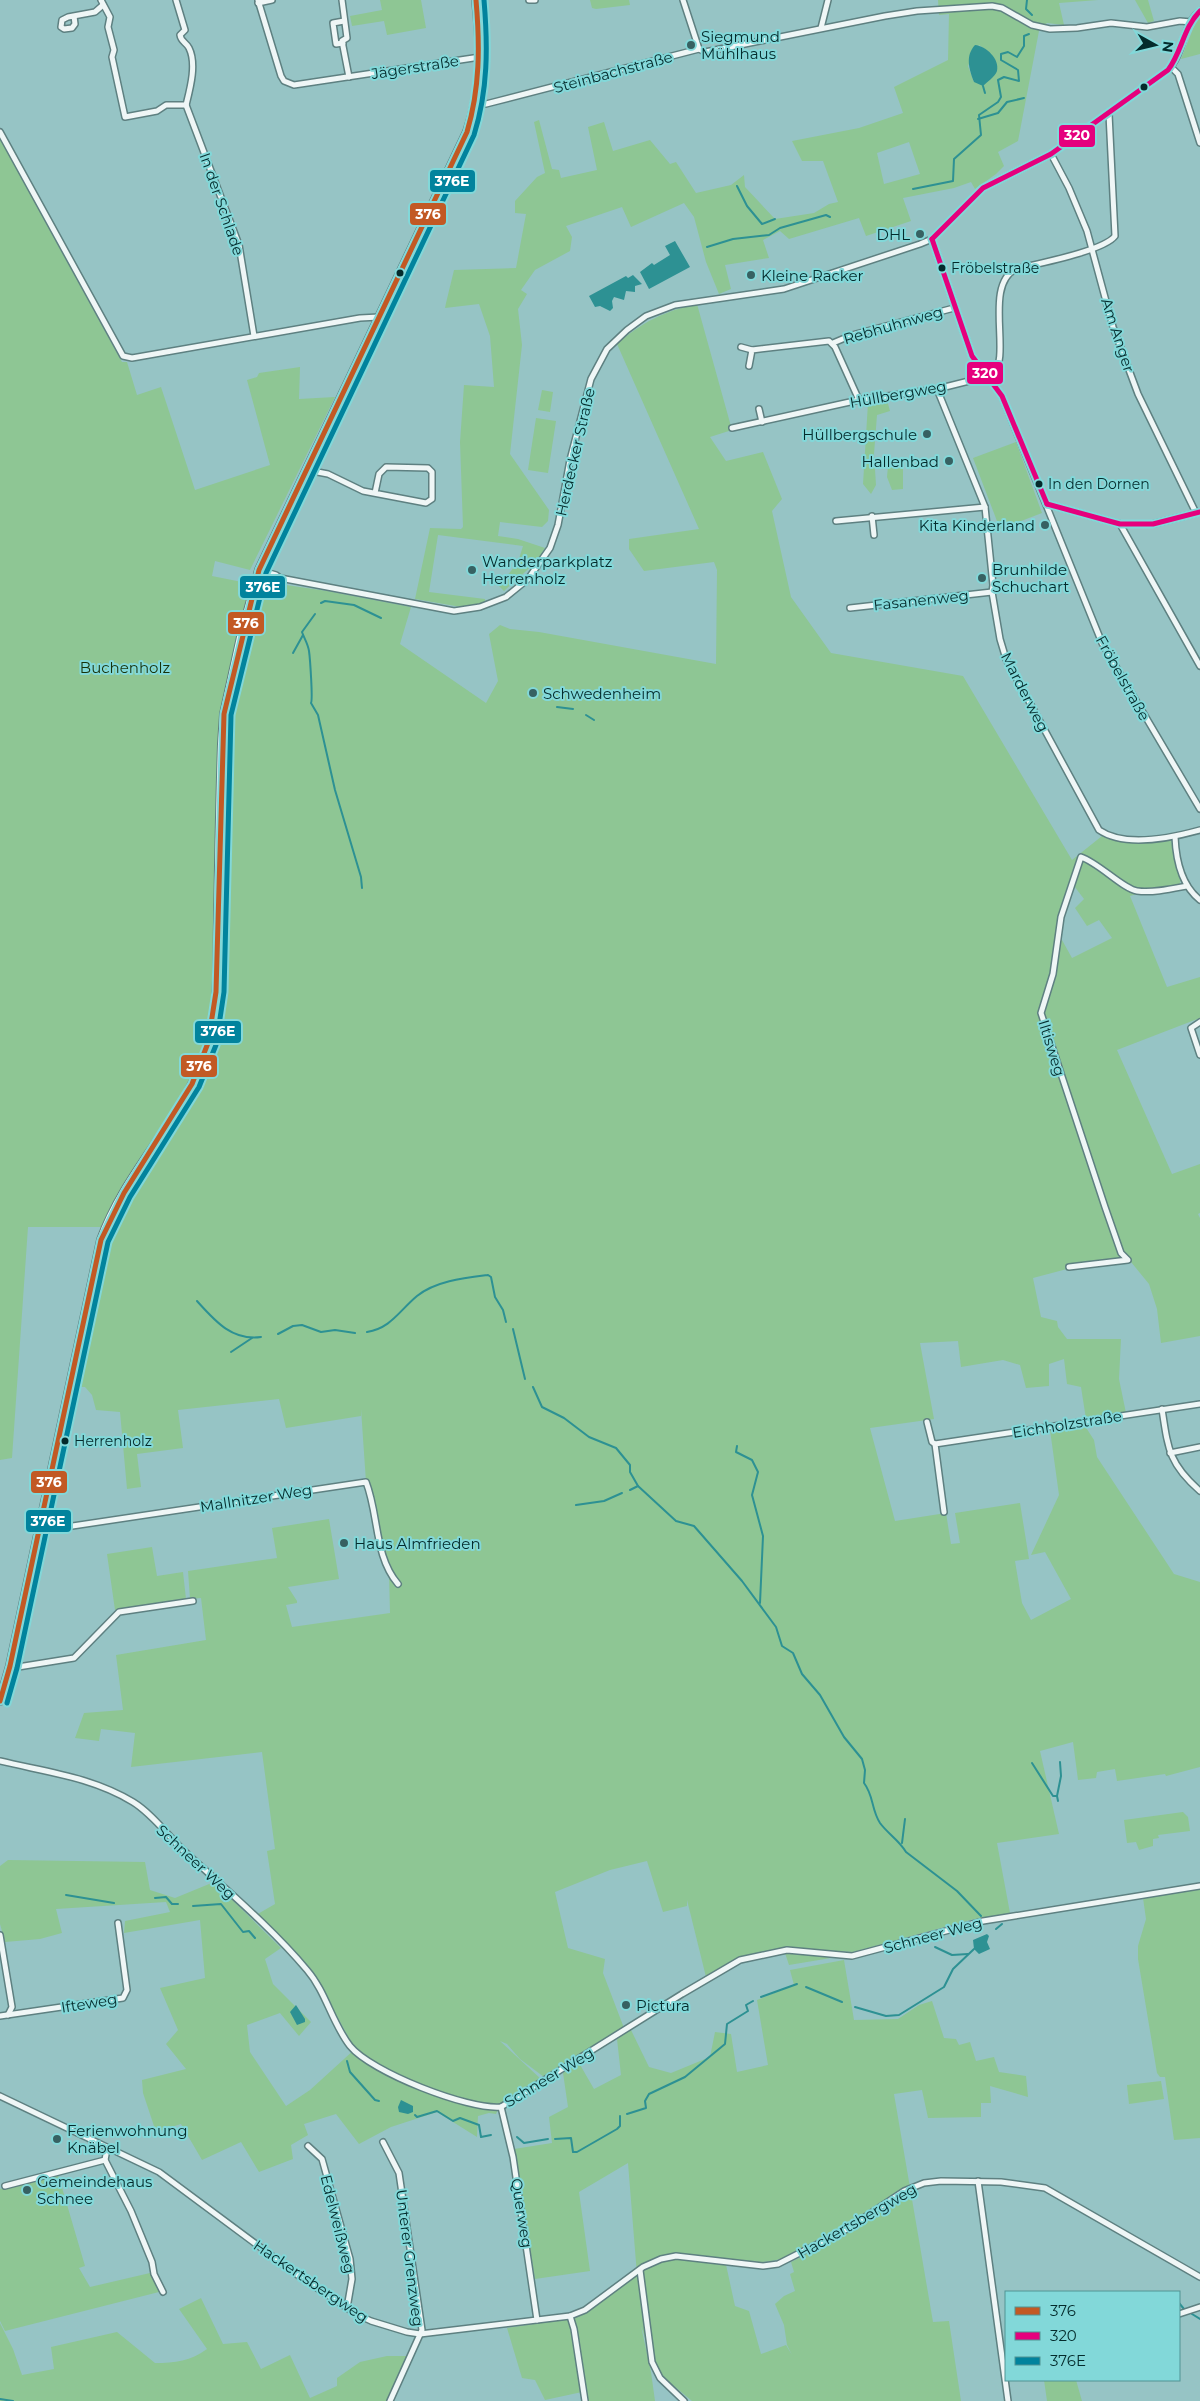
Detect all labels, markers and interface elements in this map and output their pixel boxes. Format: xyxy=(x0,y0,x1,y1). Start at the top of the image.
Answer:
north arrow xyxy=(1130,20,1180,70)
place label: Siegmund Mühlhaus xyxy=(701,27,780,63)
marker: Siegmund Mühlhaus xyxy=(685,39,697,51)
text: N xyxy=(1158,40,1178,54)
street label: Steinbachstraße xyxy=(551,47,675,97)
street label: Jägerstraße xyxy=(369,51,460,83)
unlabelled marker xyxy=(1139,82,1149,92)
line badge: 320 xyxy=(1058,124,1096,148)
text: 320 xyxy=(1063,126,1090,144)
street label: In der Schlade xyxy=(196,150,248,258)
line badge: 376E xyxy=(429,169,476,193)
text: 376E xyxy=(434,172,469,190)
line badge: 376 xyxy=(409,202,447,226)
text: 376 xyxy=(414,205,441,223)
place label: DHL xyxy=(877,225,910,244)
marker: DHL xyxy=(914,228,926,240)
place label: Fröbelstraße xyxy=(951,259,1039,277)
marker: Fröbelstraße xyxy=(937,263,947,273)
place label: Kleine Racker xyxy=(761,266,864,285)
unlabelled marker xyxy=(395,268,405,278)
marker: Kleine Racker xyxy=(745,269,757,281)
street label: Am Anger xyxy=(1097,296,1139,374)
street label: Rebhuhnweg xyxy=(841,302,945,348)
line badge: 320 xyxy=(966,361,1004,385)
text: 320 xyxy=(971,364,998,382)
street label: Hüllbergweg xyxy=(848,376,948,412)
street label: Herdecker Straße xyxy=(551,386,599,518)
place label: Hüllbergschule xyxy=(802,425,917,444)
marker: Hüllbergschule xyxy=(921,428,933,440)
place label: Hallenbad xyxy=(862,452,939,471)
marker: Hallenbad xyxy=(943,455,955,467)
place label: In den Dornen xyxy=(1048,475,1150,493)
marker: In den Dornen xyxy=(1034,479,1044,489)
place label: Kita Kinderland xyxy=(919,516,1035,535)
marker: Kita Kinderland xyxy=(1039,519,1051,531)
place label: Wanderparkplatz Herrenholz xyxy=(482,552,613,588)
place label: Brunhilde Schuchart xyxy=(992,560,1069,596)
marker: Wanderparkplatz Herrenholz xyxy=(466,564,478,576)
marker: Brunhilde Schuchart xyxy=(976,572,988,584)
line badge: 376E xyxy=(239,575,286,599)
text: 376E xyxy=(245,578,280,596)
street label: Fasanenweg xyxy=(872,586,970,614)
line badge: 376 xyxy=(227,611,265,635)
text: 376 xyxy=(232,614,259,632)
street label: Fröbelstraße xyxy=(1092,632,1154,724)
street label: Marderweg xyxy=(997,649,1053,735)
park label: Buchenholz xyxy=(80,658,170,677)
place label: Schwedenheim xyxy=(543,684,661,703)
marker: Schwedenheim xyxy=(527,687,539,699)
street label: Iltisweg xyxy=(1034,1017,1070,1079)
line badge: 376E xyxy=(194,1020,242,1044)
text: 376E xyxy=(200,1022,235,1040)
line badge: 376 xyxy=(180,1054,218,1078)
text: 376 xyxy=(185,1057,212,1075)
street label: Eichholzstraße xyxy=(1011,1406,1123,1442)
place label: Herrenholz xyxy=(74,1432,152,1450)
marker: Herrenholz xyxy=(60,1436,70,1446)
line badge: 376 xyxy=(30,1470,68,1494)
text: 376 xyxy=(35,1473,62,1491)
street label: Mallnitzer Weg xyxy=(199,1480,313,1516)
line badge: 376E xyxy=(25,1509,72,1533)
text: 376E xyxy=(30,1512,65,1530)
place label: Haus Almfrieden xyxy=(354,1534,481,1553)
marker: Haus Almfrieden xyxy=(338,1537,350,1549)
street label: Schneer Weg xyxy=(153,1821,239,1903)
street label: Schneer Weg xyxy=(882,1913,984,1957)
street label: Ifteweg xyxy=(60,1989,118,2017)
place label: Pictura xyxy=(636,1996,690,2015)
marker: Pictura xyxy=(620,1999,632,2011)
street label: Schneer Weg xyxy=(501,2043,597,2111)
place label: Ferienwohnung Knäbel xyxy=(67,2121,187,2157)
marker: Ferienwohnung Knäbel xyxy=(51,2133,63,2145)
place label: Gemeindehaus Schnee xyxy=(37,2172,152,2208)
street label: Edelweißweg xyxy=(317,2173,359,2275)
street label: Querweg xyxy=(507,2177,537,2249)
street label: Hackertsbergweg xyxy=(794,2179,920,2263)
marker: Gemeindehaus Schnee xyxy=(21,2184,33,2196)
street label: Unterer Grenzweg xyxy=(392,2188,428,2328)
street label: Hackertsbergweg xyxy=(250,2236,372,2326)
legend xyxy=(1005,2291,1180,2381)
text: 376 xyxy=(1050,2301,1076,2320)
text: 320 xyxy=(1050,2326,1077,2345)
text: 376E xyxy=(1050,2351,1086,2370)

